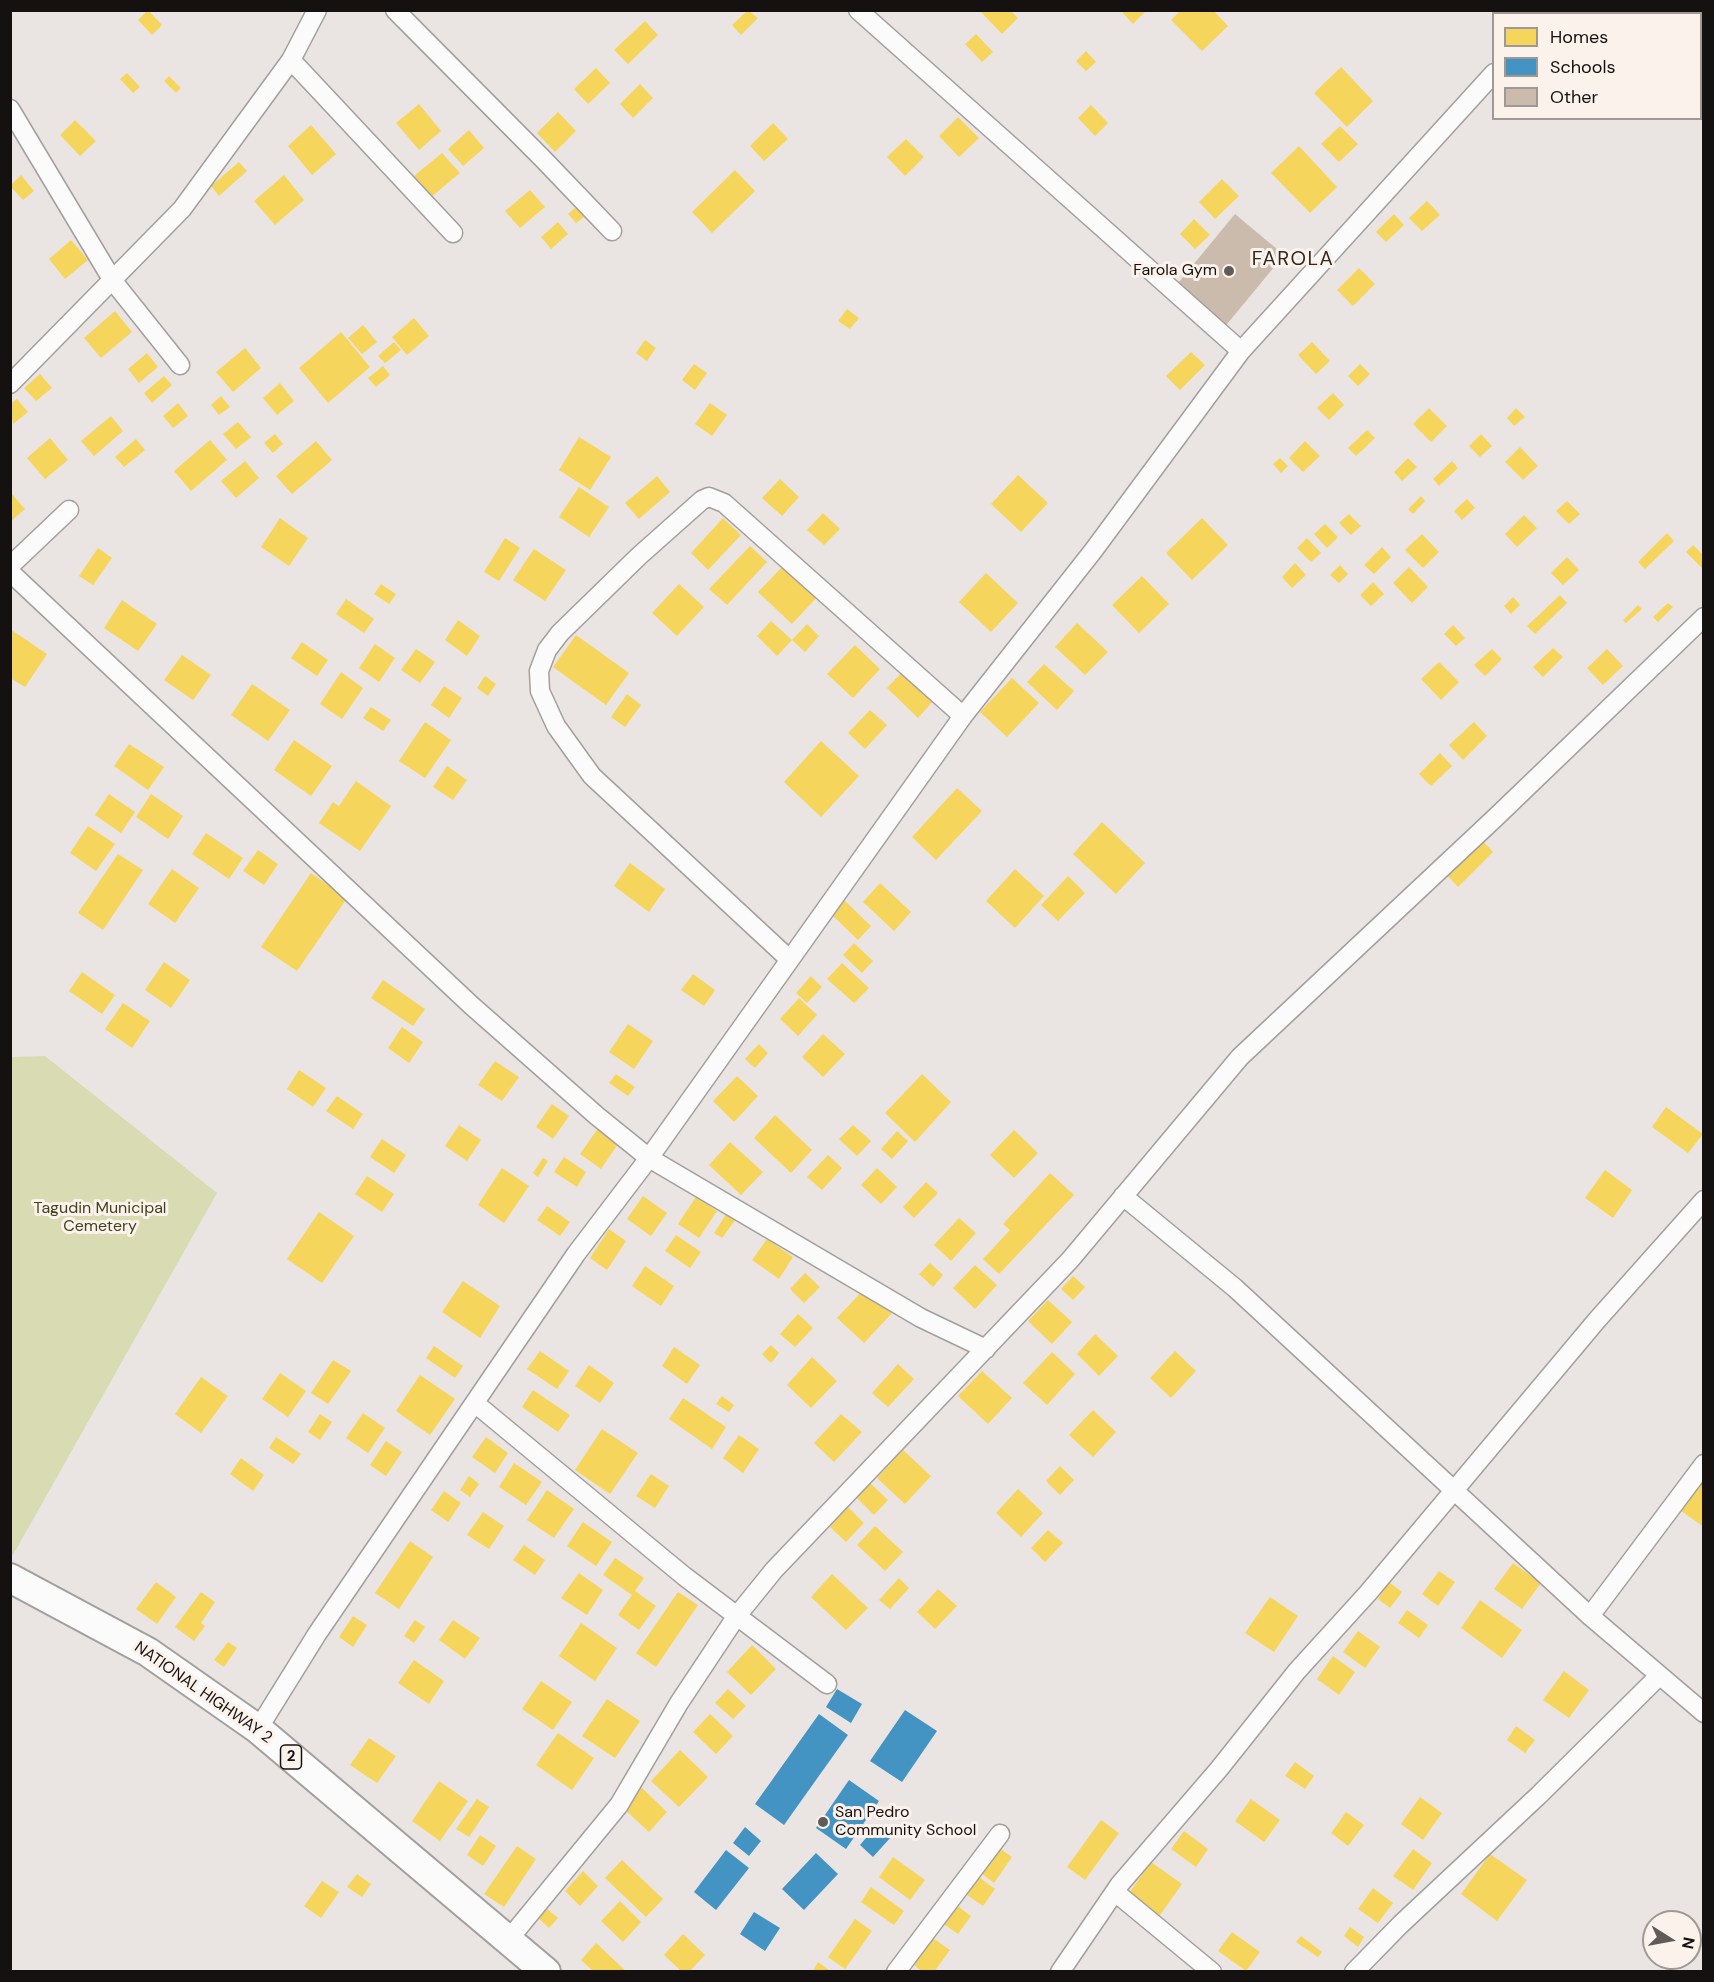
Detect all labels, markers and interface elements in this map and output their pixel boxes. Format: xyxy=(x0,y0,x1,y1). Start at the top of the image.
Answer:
legend xyxy=(1492,12,1702,120)
text: Homes xyxy=(1550,25,1608,49)
text: Schools xyxy=(1550,55,1615,79)
text: Other xyxy=(1550,85,1598,109)
district label: FAROLA xyxy=(1252,248,1334,272)
place label: Farola Gym xyxy=(1133,261,1217,281)
marker: Farola Gym xyxy=(1222,264,1236,278)
park label: Tagudin Municipal Cemetery xyxy=(34,1199,166,1237)
street label: NATIONAL HIGHWAY 2 xyxy=(130,1638,276,1748)
road number: 2 xyxy=(280,1745,302,1769)
place label: San Pedro Community School xyxy=(835,1803,976,1841)
marker: San Pedro Community School xyxy=(816,1815,830,1829)
north arrow xyxy=(1642,1910,1702,1970)
text: N xyxy=(1677,1935,1700,1951)

